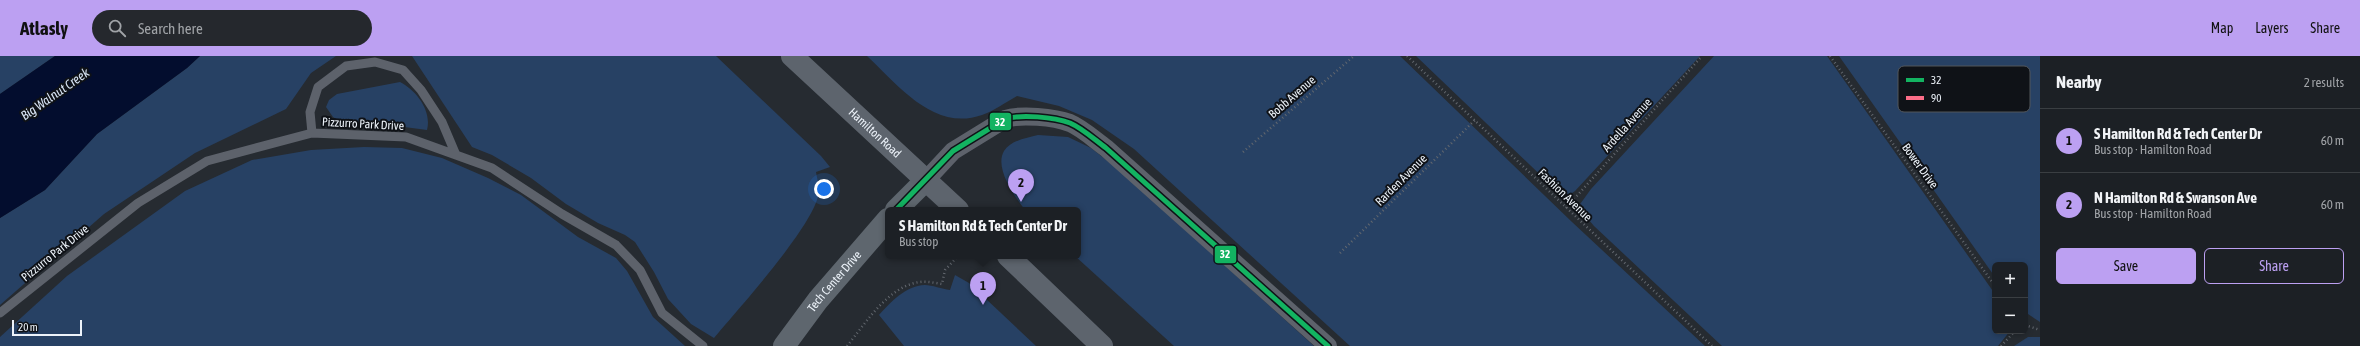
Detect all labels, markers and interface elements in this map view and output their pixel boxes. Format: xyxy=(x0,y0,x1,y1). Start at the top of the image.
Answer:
search box xyxy=(92,10,372,46)
text: Atlasly xyxy=(20,17,68,39)
icon: search xyxy=(106,17,128,39)
text: Search here xyxy=(138,20,203,37)
text: Map xyxy=(2211,20,2233,36)
text: Layers xyxy=(2255,20,2288,36)
text: Share xyxy=(2310,20,2340,36)
water label: Big Walnut Creek xyxy=(18,65,92,123)
legend xyxy=(1898,66,2030,112)
text: Nearby xyxy=(2056,72,2102,92)
street label: Bobb Avenue xyxy=(1266,73,1318,121)
text: 32 xyxy=(1931,74,1941,86)
text: 2 results xyxy=(2304,75,2344,90)
text: 90 xyxy=(1931,92,1941,104)
street label: Ardella Avenue xyxy=(1599,95,1655,155)
street label: Hamilton Road xyxy=(846,105,904,161)
line badge: 32 xyxy=(989,112,1012,131)
street label: Pizzurro Park Drive xyxy=(322,115,404,133)
text: 32 xyxy=(995,116,1005,128)
text: S Hamilton Rd & Tech Center Dr xyxy=(2094,125,2262,142)
text: 1 xyxy=(2066,133,2072,148)
text: 60 m xyxy=(2321,133,2344,148)
street label: Bower Drive xyxy=(1899,141,1941,191)
text: Bus stop · Hamilton Road xyxy=(2094,142,2212,157)
street label: Rarden Avenue xyxy=(1372,151,1430,209)
street label: Fashion Avenue xyxy=(1535,166,1595,224)
pin: 2 xyxy=(1008,169,1034,202)
your location xyxy=(814,179,834,199)
text: N Hamilton Rd & Swanson Ave xyxy=(2094,189,2257,206)
text: 2 xyxy=(2066,197,2072,212)
text: 60 m xyxy=(2321,197,2344,212)
text: Bus stop · Hamilton Road xyxy=(2094,206,2212,221)
popup xyxy=(885,207,1081,259)
text: S Hamilton Rd & Tech Center Dr xyxy=(899,217,1067,234)
street label: Pizzurro Park Drive xyxy=(19,222,91,284)
text: Bus stop xyxy=(899,234,938,249)
line badge: 32 xyxy=(1214,245,1237,264)
street label: Tech Center Drive xyxy=(805,248,864,315)
text: 32 xyxy=(1220,248,1230,260)
button: Save xyxy=(2056,248,2196,284)
button: Share xyxy=(2204,248,2344,284)
map controls xyxy=(1992,262,2028,334)
button: + xyxy=(1992,262,2028,298)
pin: 1 xyxy=(970,272,996,305)
button: − xyxy=(1992,298,2028,334)
scale bar xyxy=(12,318,82,337)
text: 20 m xyxy=(18,321,38,333)

